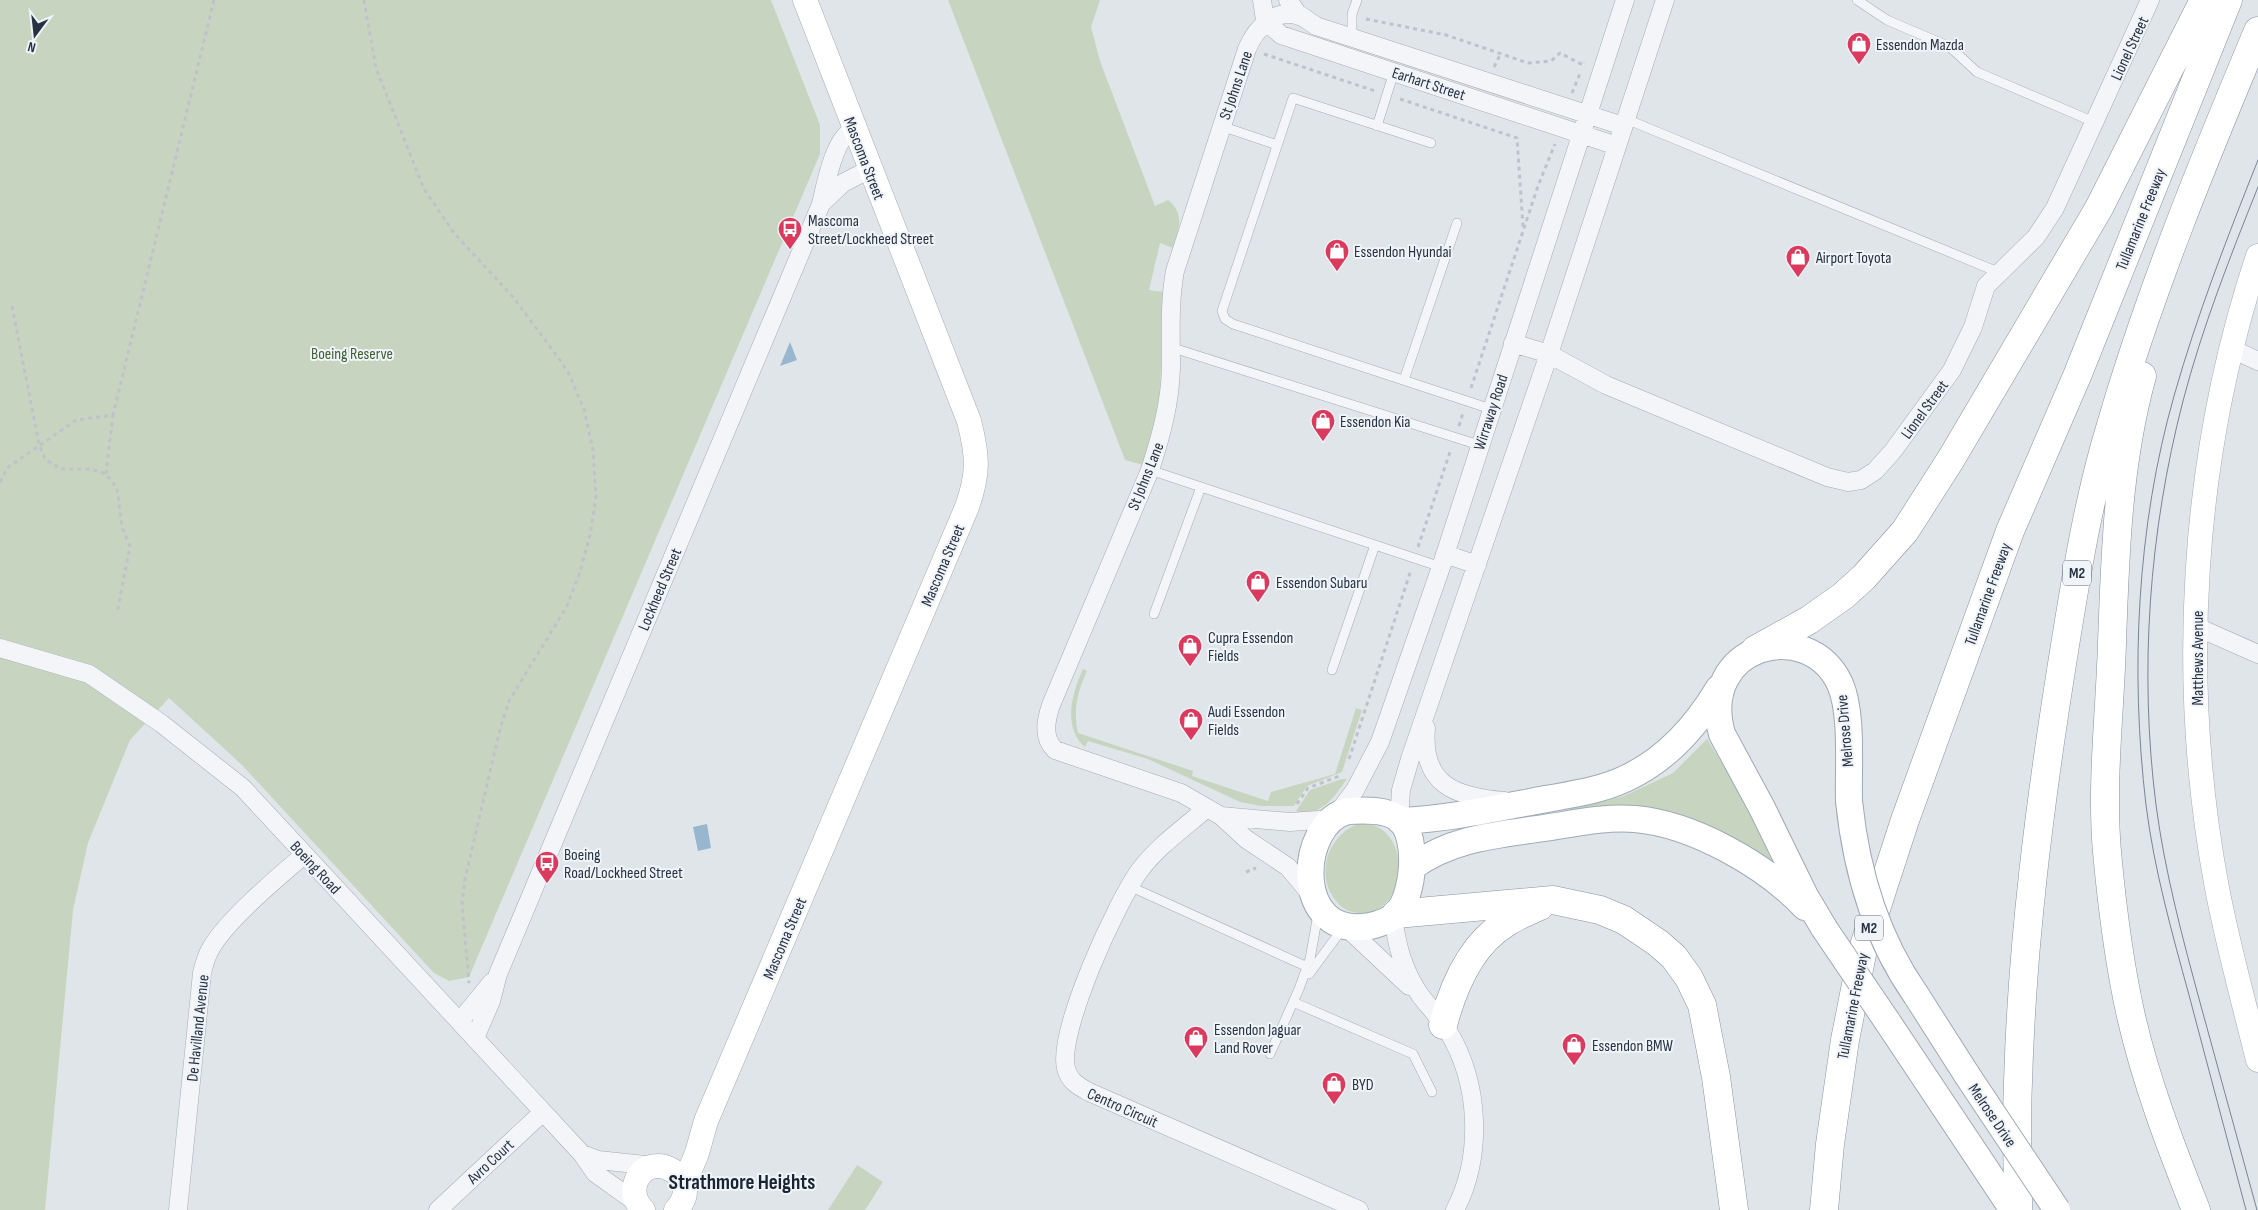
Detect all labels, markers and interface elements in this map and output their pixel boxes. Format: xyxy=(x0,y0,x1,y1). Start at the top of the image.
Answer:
north arrow xyxy=(10,10,60,60)
street label: Lionel Street xyxy=(2107,14,2153,84)
shop icon: Essendon Mazda xyxy=(1846,31,1872,65)
place label: Essendon Mazda xyxy=(1876,36,1964,55)
text: N xyxy=(26,38,38,56)
street label: St Johns Lane xyxy=(1216,49,1257,122)
street label: Earhart Street xyxy=(1389,64,1468,105)
street label: Mascoma Street xyxy=(839,114,888,203)
street label: Tullamarine Freeway xyxy=(2112,166,2170,273)
place label: Mascoma Street/Lockheed Street xyxy=(808,212,934,249)
bus stop icon: Mascoma Street/Lockheed Street xyxy=(777,216,803,250)
shop icon: Essendon Hyundai xyxy=(1324,238,1350,272)
place label: Essendon Hyundai xyxy=(1354,243,1452,262)
shop icon: Airport Toyota xyxy=(1785,244,1811,278)
place label: Airport Toyota xyxy=(1815,249,1892,268)
park label: Boeing Reserve xyxy=(311,345,393,364)
street label: Wirraway Road xyxy=(1470,372,1513,453)
street label: Lionel Street xyxy=(1898,377,1953,443)
shop icon: Essendon Kia xyxy=(1310,408,1336,442)
place label: Essendon Kia xyxy=(1340,413,1410,432)
street label: St Johns Lane xyxy=(1124,440,1169,513)
street label: Mascoma Street xyxy=(918,522,969,609)
street label: Tullamarine Freeway xyxy=(1961,540,2016,649)
street label: Lockheed Street xyxy=(635,545,686,634)
road number: M2 xyxy=(2063,560,2091,586)
shop icon: Essendon Subaru xyxy=(1245,569,1271,603)
place label: Essendon Subaru xyxy=(1276,574,1368,593)
street label: Matthews Avenue xyxy=(2189,610,2208,706)
place label: Cupra Essendon Fields xyxy=(1208,629,1293,666)
shop icon: Cupra Essendon Fields xyxy=(1177,633,1203,667)
street label: Melrose Drive xyxy=(1833,694,1858,768)
place label: Audi Essendon Fields xyxy=(1207,703,1285,740)
shop icon: Audi Essendon Fields xyxy=(1178,707,1204,741)
street label: Boeing Road xyxy=(286,838,344,898)
place label: Boeing Road/Lockheed Street xyxy=(564,846,683,883)
bus stop icon: Boeing Road/Lockheed Street xyxy=(534,850,560,884)
street label: Mascoma Street xyxy=(760,895,811,982)
road number: M2 xyxy=(1855,916,1883,940)
street label: Tullamarine Freeway xyxy=(1834,951,1873,1061)
street label: De Havilland Avenue xyxy=(183,974,214,1083)
place label: Essendon Jaguar Land Rover xyxy=(1214,1021,1302,1058)
shop icon: Essendon Jaguar Land Rover xyxy=(1183,1025,1209,1059)
shop icon: Essendon BMW xyxy=(1561,1032,1587,1066)
place label: Essendon BMW xyxy=(1592,1037,1674,1056)
shop icon: BYD xyxy=(1321,1071,1347,1105)
place label: BYD xyxy=(1352,1076,1374,1095)
street label: Melrose Drive xyxy=(1964,1080,2020,1151)
street label: Centro Circuit xyxy=(1084,1084,1161,1132)
street label: Avro Court xyxy=(463,1136,518,1189)
district label: Strathmore Heights xyxy=(669,1170,815,1195)

